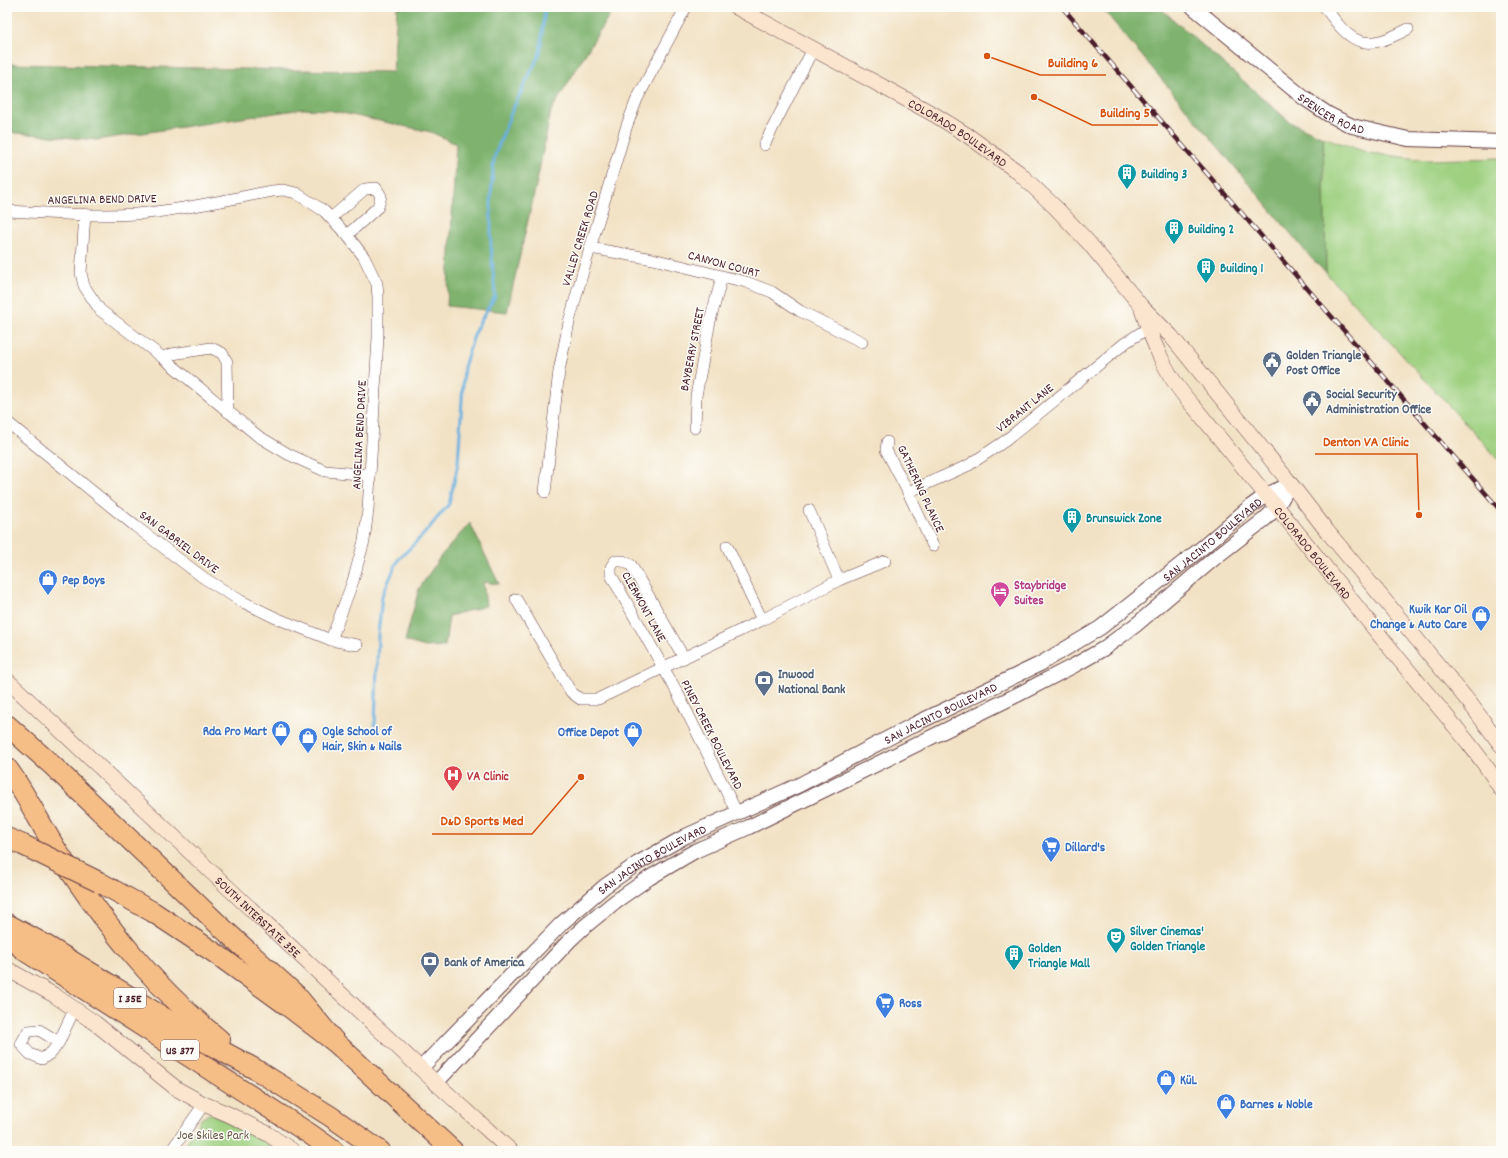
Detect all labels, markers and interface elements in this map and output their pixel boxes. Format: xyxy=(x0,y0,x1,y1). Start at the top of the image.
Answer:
callout: Building 6 xyxy=(1040,49,1106,75)
text: Building 6 xyxy=(1048,54,1098,74)
street label: SPENCER ROAD xyxy=(1292,89,1366,141)
street label: COLORADO BOULEVARD xyxy=(904,95,1010,173)
callout: Building 5 xyxy=(1092,99,1158,125)
text: Building 5 xyxy=(1100,104,1151,124)
building icon: Building 3 xyxy=(1116,162,1138,190)
place label: Building 3 xyxy=(1141,166,1187,185)
street label: VALLEY CREEK ROAD xyxy=(558,188,605,289)
street label: ANGELINA BEND DRIVE xyxy=(47,190,157,211)
building icon: Building 2 xyxy=(1163,217,1185,245)
place label: Building 2 xyxy=(1188,221,1234,240)
street label: CANYON COURT xyxy=(686,247,761,284)
building icon: Building 1 xyxy=(1195,256,1217,284)
place label: Building 1 xyxy=(1220,260,1263,279)
street label: BAYBERRY STREET xyxy=(676,306,711,393)
place label: Golden Triangle Post Office xyxy=(1286,347,1362,381)
public building icon: Golden Triangle Post Office xyxy=(1261,350,1283,378)
street label: ANGELINA BEND DRIVE xyxy=(348,380,373,490)
street label: VIBRANT LANE xyxy=(993,380,1059,438)
place label: Social Security Administration Office xyxy=(1326,386,1432,420)
public building icon: Social Security Administration Office xyxy=(1301,389,1323,417)
callout: Denton VA Clinic xyxy=(1315,428,1417,454)
text: Denton VA Clinic xyxy=(1323,433,1409,453)
street label: GATHERING PLANCE xyxy=(891,442,948,536)
street label: SAN JACINTO BOULEVARD xyxy=(1159,494,1267,587)
street label: COLORADO BOULEVARD xyxy=(1268,503,1355,605)
building icon: Brunswick Zone xyxy=(1061,506,1083,534)
street label: SAN GABRIEL DRIVE xyxy=(135,507,223,579)
place label: Brunswick Zone xyxy=(1086,510,1162,529)
shop icon: Pep Boys xyxy=(37,568,59,596)
street label: CLERMONT LANE xyxy=(616,568,670,646)
place label: Pep Boys xyxy=(62,572,106,591)
place label: Staybridge Suites xyxy=(1014,577,1067,611)
hotel icon: Staybridge Suites xyxy=(989,580,1011,608)
place label: Kwik Kar Oil Change & Auto Care xyxy=(1370,601,1468,635)
shop icon: Kwik Kar Oil Change & Auto Care xyxy=(1470,604,1492,632)
place label: Inwood National Bank xyxy=(778,666,846,700)
bank icon: Inwood National Bank xyxy=(753,669,775,697)
street label: PINEY CREEK BOULEVARD xyxy=(675,677,747,794)
street label: SAN JACINTO BOULEVARD xyxy=(881,679,1001,751)
shop icon: Rda Pro Mart xyxy=(270,719,292,747)
shop icon: Office Depot xyxy=(622,720,644,748)
place label: Rda Pro Mart xyxy=(203,723,267,742)
place label: Ogle School of Hair, Skin & Nails xyxy=(322,723,403,757)
place label: Office Depot xyxy=(558,724,619,743)
shop icon: Ogle School of Hair, Skin & Nails xyxy=(297,726,319,754)
hospital icon: VA Clinic xyxy=(442,764,464,792)
place label: VA Clinic xyxy=(467,768,509,787)
callout: D&D Sports Med xyxy=(432,808,532,834)
text: D&D Sports Med xyxy=(440,812,524,832)
street label: SAN JACINTO BOULEVARD xyxy=(594,821,710,900)
supermarket icon: Dillard's xyxy=(1040,835,1062,863)
place label: Dillard's xyxy=(1065,839,1106,858)
street label: SOUTH INTERSTATE 35E xyxy=(209,873,304,963)
place label: Silver Cinemas' Golden Triangle xyxy=(1130,923,1206,957)
theatre icon: Silver Cinemas' Golden Triangle xyxy=(1105,926,1127,954)
place label: Golden Triangle Mall xyxy=(1028,940,1091,974)
building icon: Golden Triangle Mall xyxy=(1003,943,1025,971)
bank icon: Bank of America xyxy=(419,950,441,978)
place label: Bank of America xyxy=(444,954,525,973)
road number: I 35E xyxy=(114,988,146,1008)
supermarket icon: Ross xyxy=(874,991,896,1019)
place label: Ross xyxy=(899,995,923,1014)
road number: US 377 xyxy=(161,1040,199,1060)
shop icon: KüL xyxy=(1155,1068,1177,1096)
place label: KüL xyxy=(1180,1072,1198,1091)
shop icon: Barnes & Noble xyxy=(1215,1092,1237,1120)
place label: Barnes & Noble xyxy=(1240,1096,1313,1115)
park label: Joe Skiles Park xyxy=(177,1127,249,1146)

